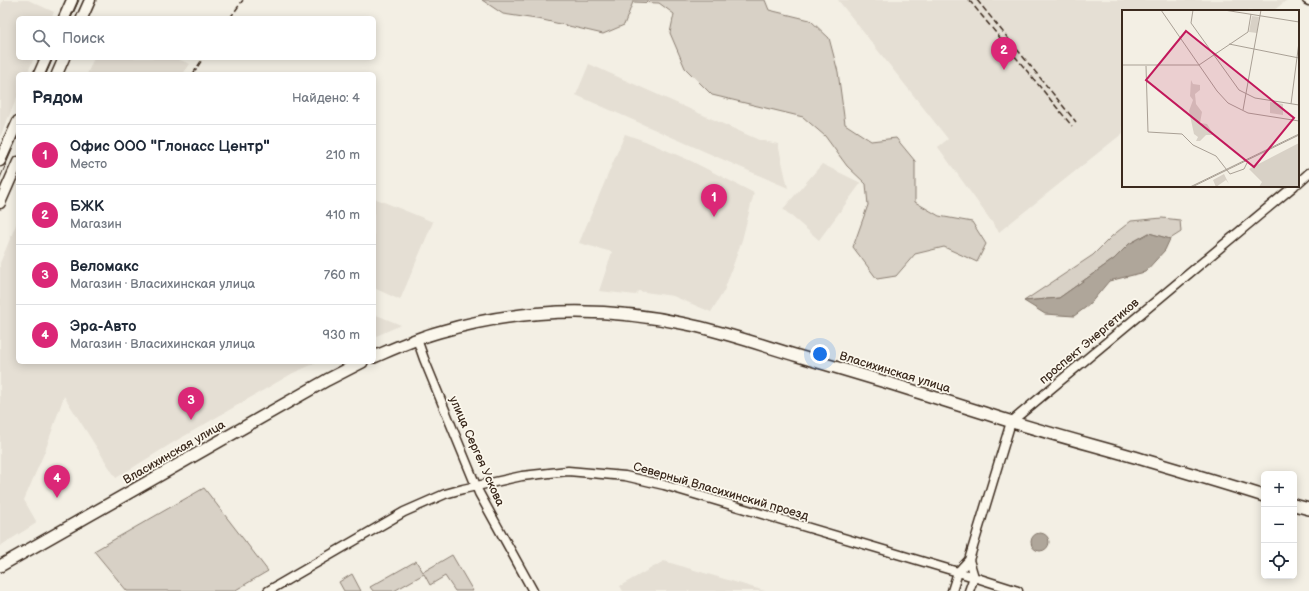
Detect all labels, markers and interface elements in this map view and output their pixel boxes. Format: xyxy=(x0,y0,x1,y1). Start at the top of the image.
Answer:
inset map xyxy=(1122,10,1299,187)
search box xyxy=(16,16,376,60)
icon: search xyxy=(30,27,52,49)
text: Поиск xyxy=(62,29,105,48)
pin: 2 xyxy=(991,37,1017,70)
text: Рядом xyxy=(32,88,83,108)
text: Найдено: 4 xyxy=(292,90,360,106)
text: Офис ООО "Глонасс Центр" xyxy=(70,137,270,156)
text: 1 xyxy=(42,147,48,163)
text: 210 m xyxy=(326,147,360,163)
text: Место xyxy=(70,156,107,172)
pin: 1 xyxy=(701,184,727,217)
text: БЖК xyxy=(70,197,104,216)
text: 2 xyxy=(41,207,49,223)
text: 410 m xyxy=(325,207,360,223)
text: Магазин xyxy=(70,216,122,232)
text: Веломакс xyxy=(70,257,139,276)
text: 3 xyxy=(41,267,49,283)
text: 760 m xyxy=(324,267,360,283)
text: Магазин · Власихинская улица xyxy=(70,276,255,292)
street label: проспект Энергетиков xyxy=(1036,295,1143,387)
text: Эра-Авто xyxy=(70,317,136,336)
text: 4 xyxy=(41,327,49,343)
text: 930 m xyxy=(323,327,360,343)
text: Магазин · Власихинская улица xyxy=(70,336,255,352)
your location xyxy=(810,344,830,364)
street label: Власихинская улица xyxy=(838,348,952,397)
pin: 3 xyxy=(178,387,204,420)
street label: улица Сергея Ускова xyxy=(446,394,508,509)
street label: Власихинская улица xyxy=(121,417,228,488)
street label: Северный Власихинский проезд xyxy=(631,459,811,524)
pin: 4 xyxy=(44,465,70,498)
map controls xyxy=(1261,471,1297,579)
button: + xyxy=(1261,471,1297,507)
button: − xyxy=(1261,507,1297,543)
button: locate xyxy=(1261,543,1297,579)

